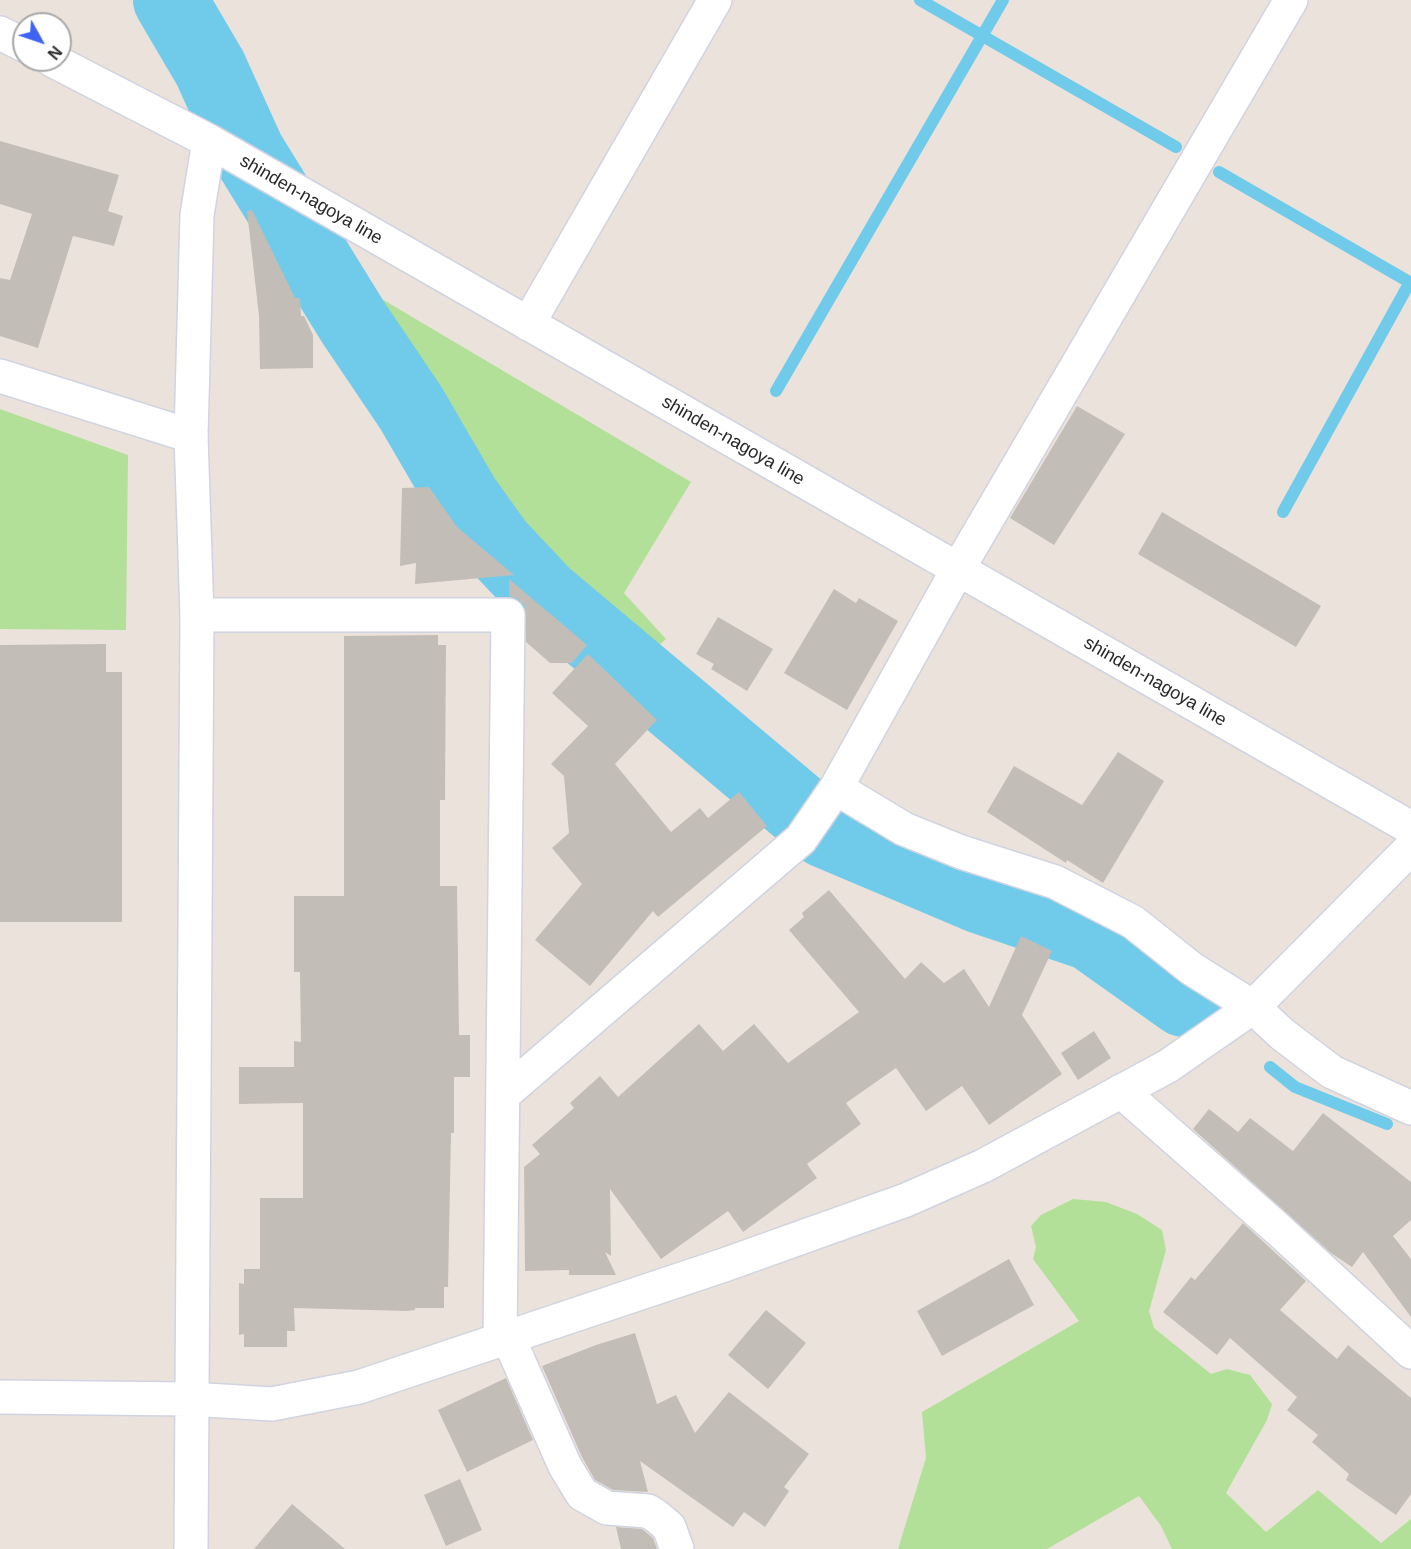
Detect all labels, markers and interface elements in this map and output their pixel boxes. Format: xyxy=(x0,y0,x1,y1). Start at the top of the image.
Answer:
north arrow xyxy=(12,12,72,72)
text: N xyxy=(44,43,65,62)
street label: shinden-nagoya line xyxy=(236,150,386,250)
street label: shinden-nagoya line xyxy=(658,391,808,491)
street label: shinden-nagoya line xyxy=(1080,632,1230,732)

